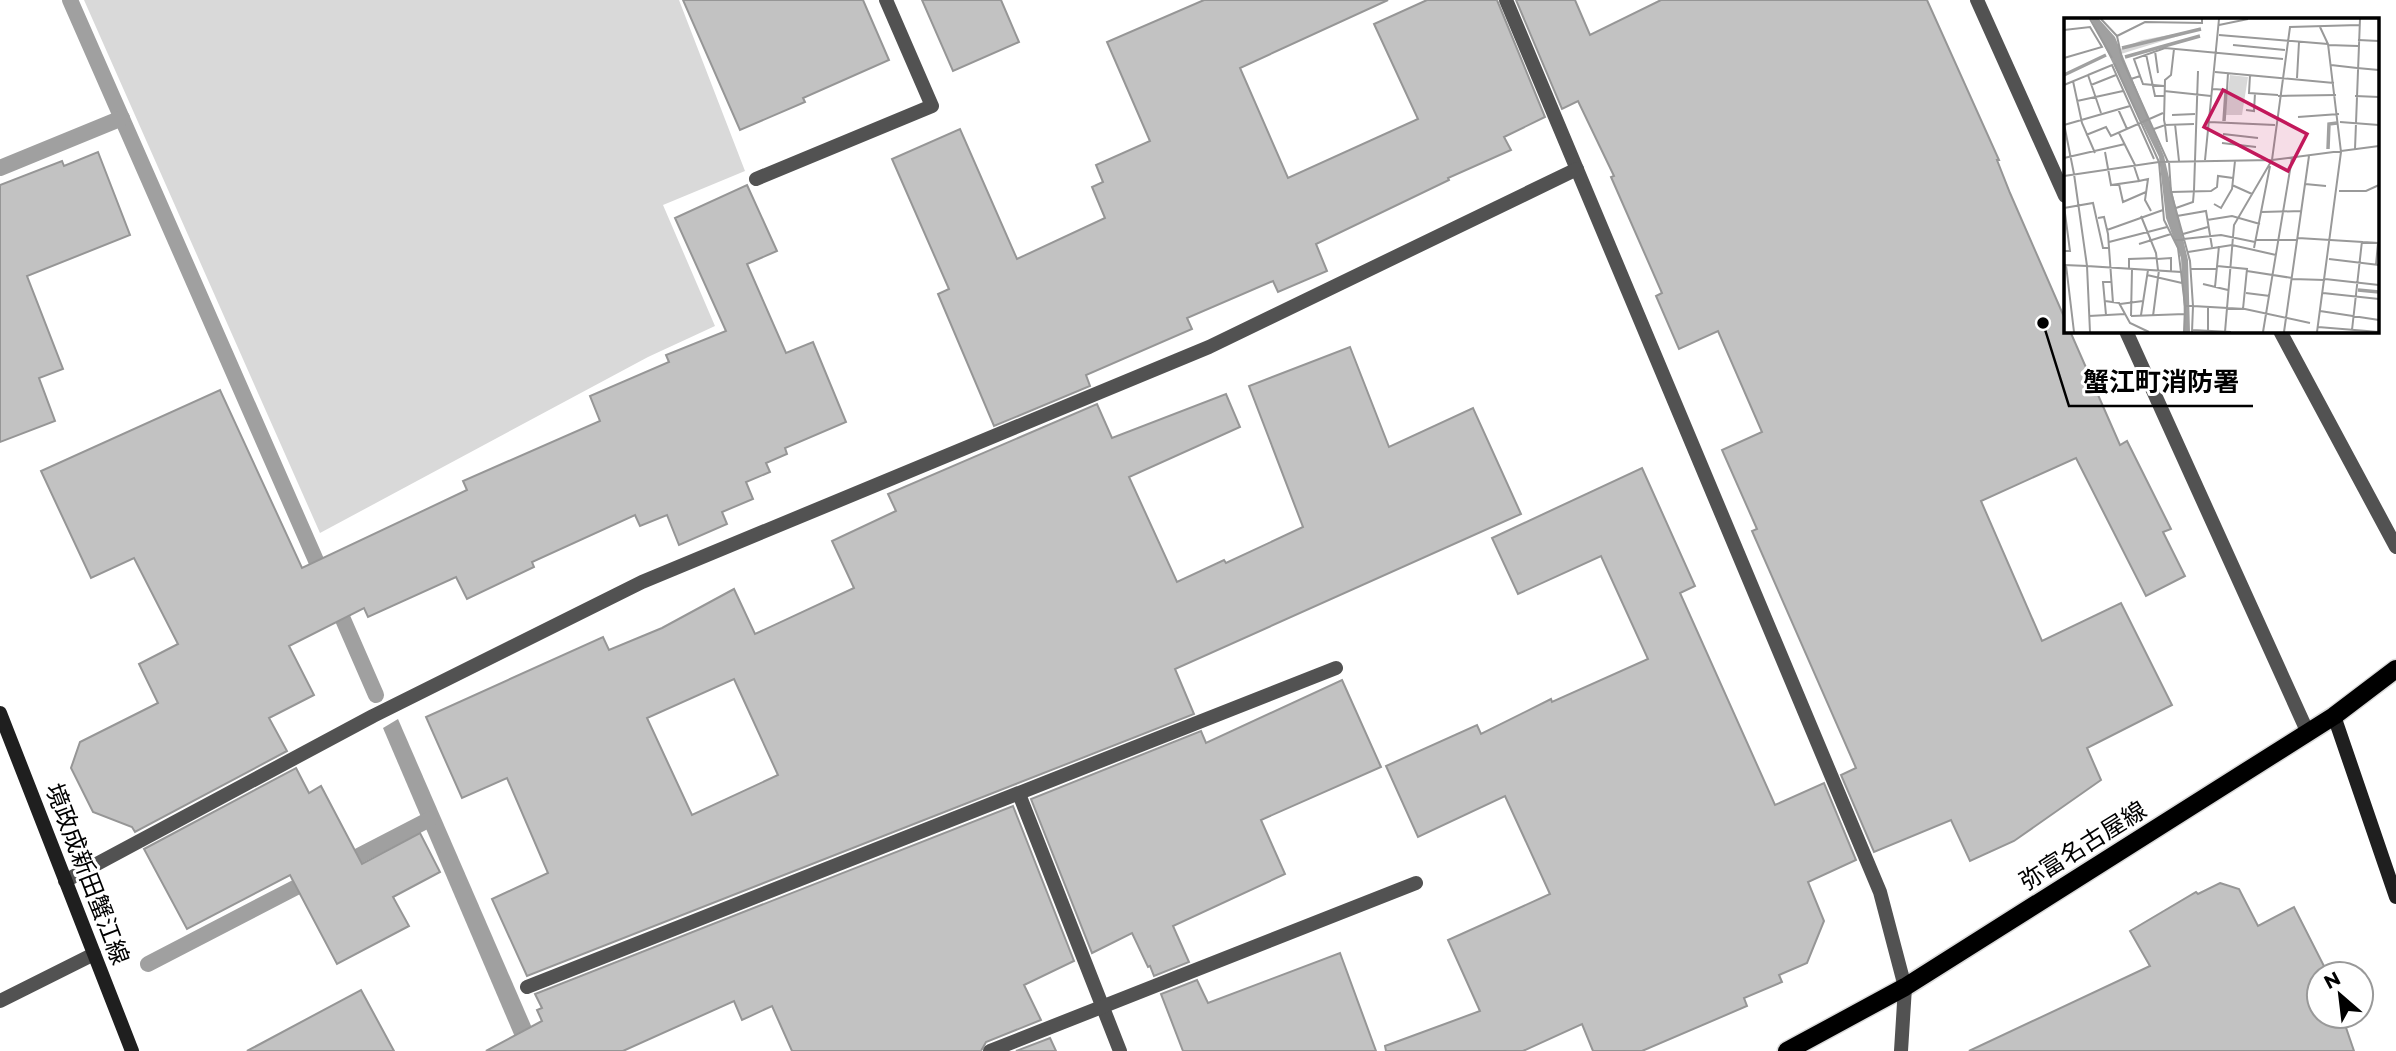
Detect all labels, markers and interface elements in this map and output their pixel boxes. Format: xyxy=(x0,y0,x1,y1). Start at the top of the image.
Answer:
inset map xyxy=(2064,18,2378,332)
callout: 蟹江町消防署 xyxy=(2069,359,2253,406)
text: 蟹江町消防署 xyxy=(2083,366,2239,398)
street label: 境政成新田蟹江線 xyxy=(40,779,135,969)
street label: 弥富名古屋線 xyxy=(2014,795,2151,896)
north arrow xyxy=(2305,960,2375,1030)
text: N xyxy=(2320,967,2344,994)

